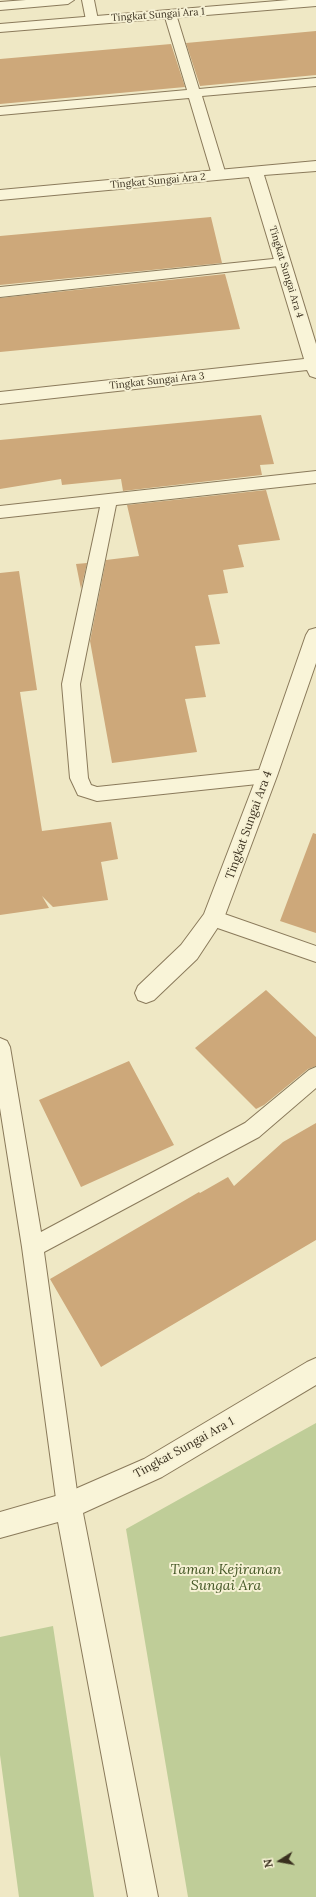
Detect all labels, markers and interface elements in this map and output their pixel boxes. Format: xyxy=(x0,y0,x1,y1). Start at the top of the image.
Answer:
street label: Tingkat Sungai Ara 1 xyxy=(111,6,205,24)
street label: Tingkat Sungai Ara 2 xyxy=(110,171,206,191)
street label: Tingkat Sungai Ara 4 xyxy=(266,225,306,319)
street label: Tingkat Sungai Ara 3 xyxy=(109,370,205,392)
street label: Tingkat Sungai Ara 4 xyxy=(223,769,275,881)
street label: Tingkat Sungai Ara 1 xyxy=(131,1414,237,1482)
park label: Taman Kejiranan Sungai Ara xyxy=(171,1562,281,1594)
north arrow xyxy=(260,1841,300,1881)
text: N xyxy=(261,1858,276,1869)

